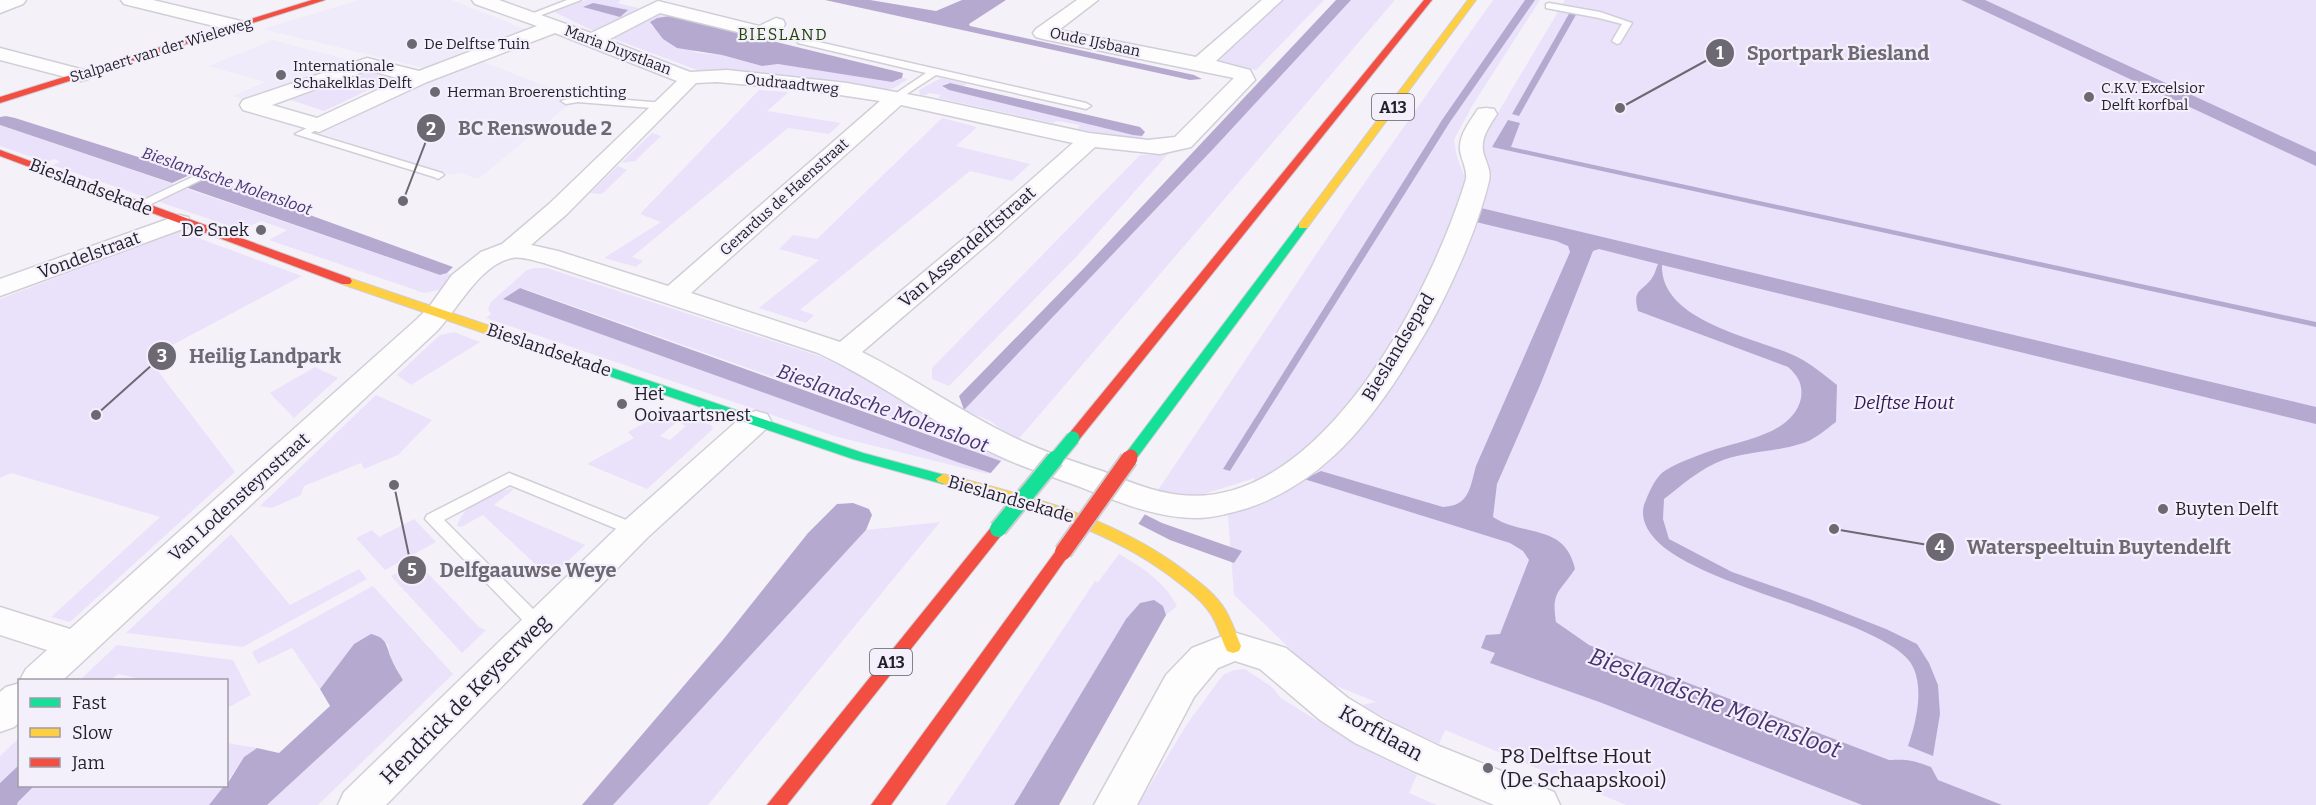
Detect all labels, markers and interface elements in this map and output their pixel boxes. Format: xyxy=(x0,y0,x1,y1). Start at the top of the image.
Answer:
street label: Stalpaert van der Wieleweg xyxy=(68,14,254,86)
street label: Maria Duystlaan xyxy=(562,21,674,79)
street label: Oude IJsbaan xyxy=(1048,24,1142,60)
district label: BIESLAND xyxy=(738,25,828,44)
callout: Sportpark Biesland xyxy=(1705,34,1941,72)
place label: De Delftse Tuin xyxy=(424,35,530,53)
marker: De Delftse Tuin xyxy=(405,37,419,51)
text: Sportpark Biesland xyxy=(1747,41,1929,65)
text: 1 xyxy=(1716,42,1724,64)
place label: Internationale Schakelklas Delft xyxy=(293,57,413,92)
marker: Internationale Schakelklas Delft xyxy=(274,68,288,82)
street label: Oudraadtweg xyxy=(744,70,840,98)
place label: C.K.V. Excelsior Delft korfbal xyxy=(2101,79,2205,114)
place label: Herman Broerenstichting xyxy=(447,83,626,101)
marker: Herman Broerenstichting xyxy=(428,85,442,99)
marker: C.K.V. Excelsior Delft korfbal xyxy=(2082,90,2096,104)
road number: A13 xyxy=(1372,94,1414,120)
callout: BC Renswoude 2 xyxy=(416,109,624,147)
text: BC Renswoude 2 xyxy=(458,116,612,140)
text: 2 xyxy=(426,118,436,140)
street label: Gerardus de Haenstraat xyxy=(716,134,852,259)
water label: Bieslandsche Molensloot xyxy=(140,143,315,219)
street label: Bieslandsekade xyxy=(26,153,156,221)
street label: Van Assendelftstraat xyxy=(894,181,1040,312)
place label: De Snek xyxy=(181,219,250,241)
marker: De Snek xyxy=(254,223,268,237)
street label: Vondelstraat xyxy=(35,226,144,284)
street label: Bieslandsepad xyxy=(1357,289,1439,405)
street label: Bieslandsekade xyxy=(484,318,614,382)
callout: Heilig Landpark xyxy=(147,337,353,375)
text: Heilig Landpark xyxy=(189,344,341,368)
text: 3 xyxy=(157,345,167,367)
water label: Bieslandsche Molensloot xyxy=(774,359,993,458)
place label: Het Ooivaartsnest xyxy=(634,383,751,426)
park label: Delftse Hout xyxy=(1854,392,1955,414)
marker: Het Ooivaartsnest xyxy=(615,397,629,411)
street label: Van Lodensteynstraat xyxy=(164,428,314,566)
street label: Bieslandsekade xyxy=(945,470,1077,528)
place label: Buyten Delft xyxy=(2175,498,2279,520)
marker: Buyten Delft xyxy=(2156,502,2170,516)
callout: Waterspeeltuin Buytendelft xyxy=(1925,528,2243,566)
text: Waterspeeltuin Buytendelft xyxy=(1967,535,2231,559)
text: 4 xyxy=(1935,536,1946,558)
callout: Delfgaauwse Weye xyxy=(397,551,628,589)
text: Delfgaauwse Weye xyxy=(440,558,616,582)
text: 5 xyxy=(407,559,417,581)
street label: Hendrick de Keyserweg xyxy=(375,608,556,789)
water label: Bieslandsche Molensloot xyxy=(1585,642,1845,764)
road number: A13 xyxy=(870,649,912,675)
legend xyxy=(18,679,228,787)
text: Fast xyxy=(72,692,107,714)
street label: Korftlaan xyxy=(1334,699,1428,767)
text: Slow xyxy=(72,722,113,744)
place label: P8 Delftse Hout (De Schaapskooi) xyxy=(1500,743,1666,793)
text: Jam xyxy=(71,752,105,774)
marker: P8 Delftse Hout (De Schaapskooi) xyxy=(1481,761,1495,775)

